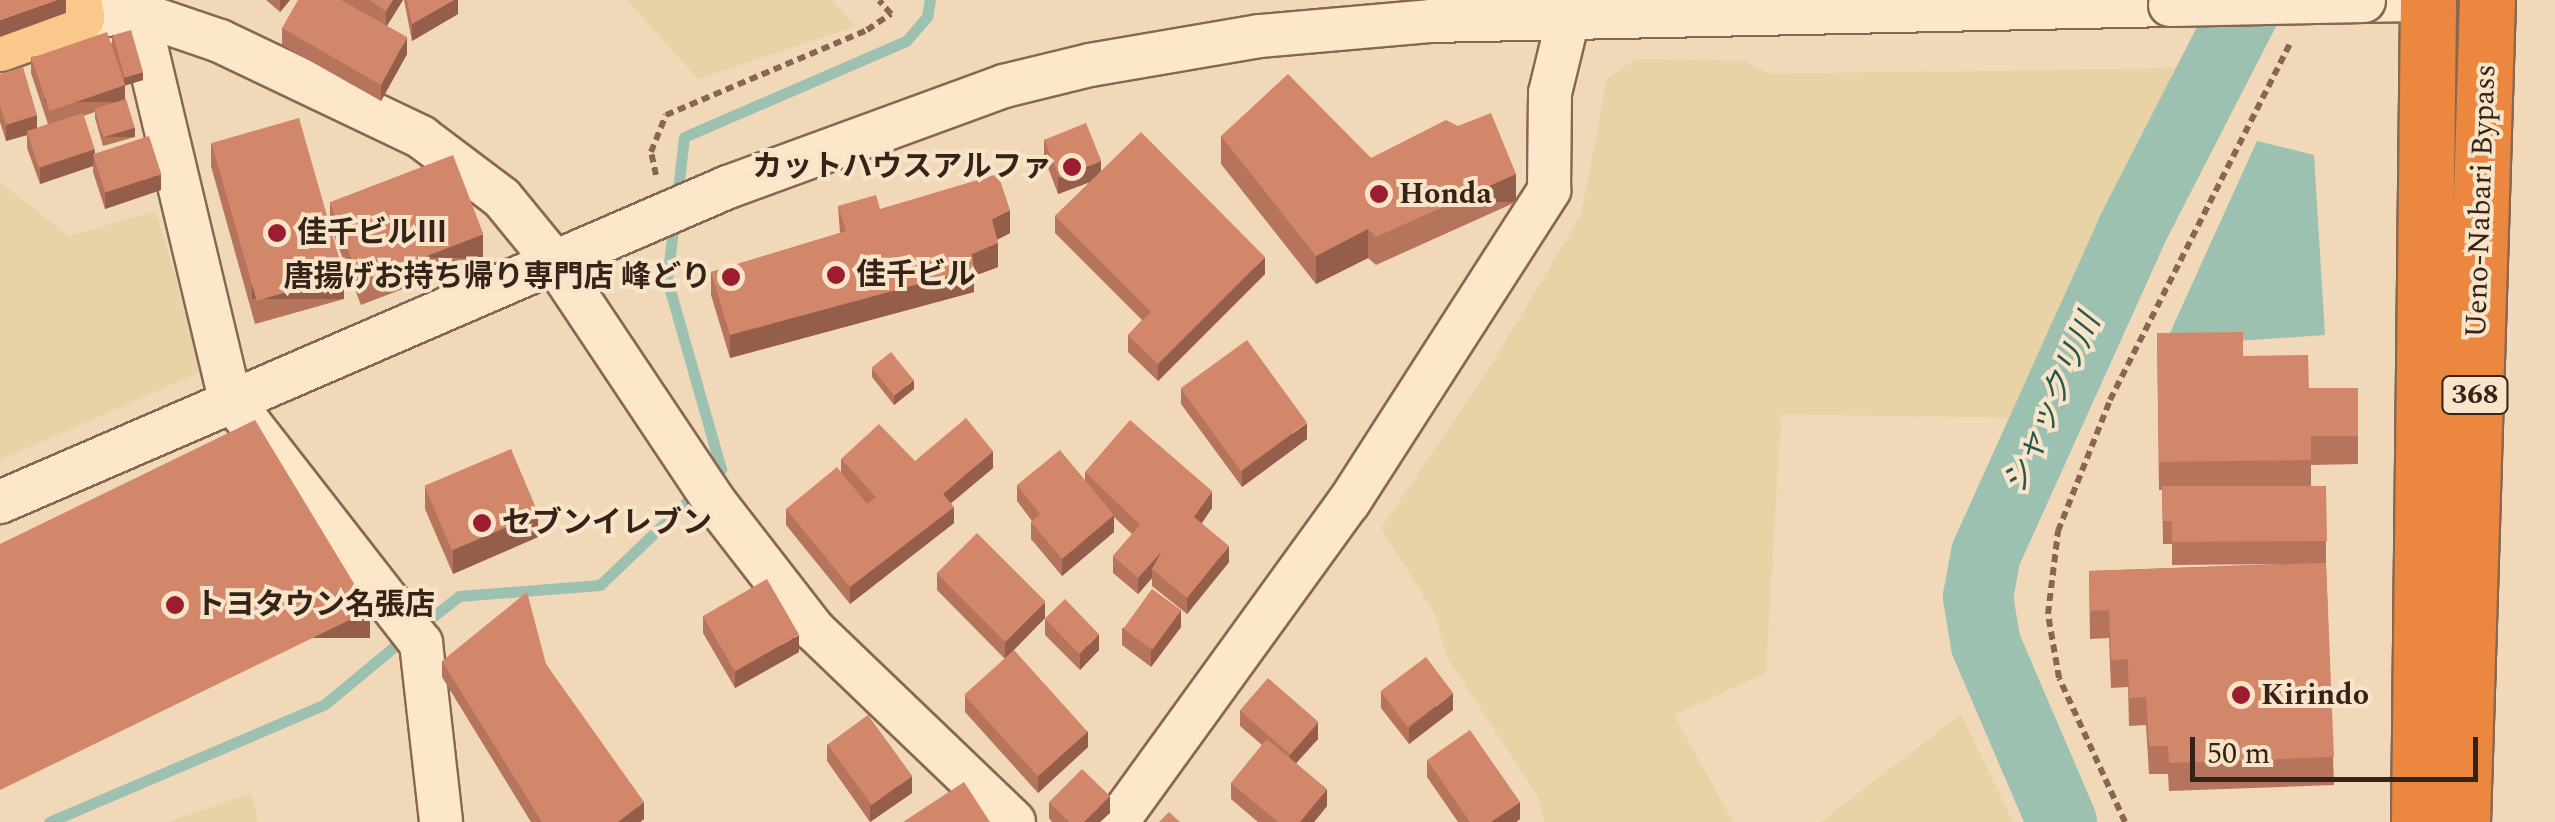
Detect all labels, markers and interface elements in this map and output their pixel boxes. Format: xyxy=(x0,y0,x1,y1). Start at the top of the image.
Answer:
street label: Ueno-Nabari Bypass xyxy=(2458,64,2504,338)
place label: カットハウスアルファ xyxy=(752,149,1052,185)
marker: カットハウスアルファ xyxy=(1061,156,1083,178)
place label: Honda xyxy=(1399,176,1492,212)
marker: Honda xyxy=(1368,183,1390,205)
place label: 佳千ビルⅢ xyxy=(297,215,447,251)
marker: 佳千ビルⅢ xyxy=(266,222,288,244)
place label: 佳千ビル xyxy=(856,257,976,293)
place label: 唐揚げお持ち帰り専門店 峰どり xyxy=(284,259,711,295)
marker: 佳千ビル xyxy=(825,264,847,286)
marker: 唐揚げお持ち帰り専門店 峰どり xyxy=(720,266,742,288)
water label: シャックリ川 xyxy=(1996,308,2110,500)
road number: 368 xyxy=(2440,372,2510,418)
place label: セブンイレブン xyxy=(502,505,712,541)
marker: セブンイレブン xyxy=(471,512,493,534)
place label: トヨタウン名張店 xyxy=(195,587,435,623)
marker: トヨタウン名張店 xyxy=(164,594,186,616)
place label: Kirindo xyxy=(2261,677,2369,713)
marker: Kirindo xyxy=(2230,684,2252,706)
scale bar xyxy=(2195,717,2482,779)
text: 50 m xyxy=(2207,731,2270,777)

